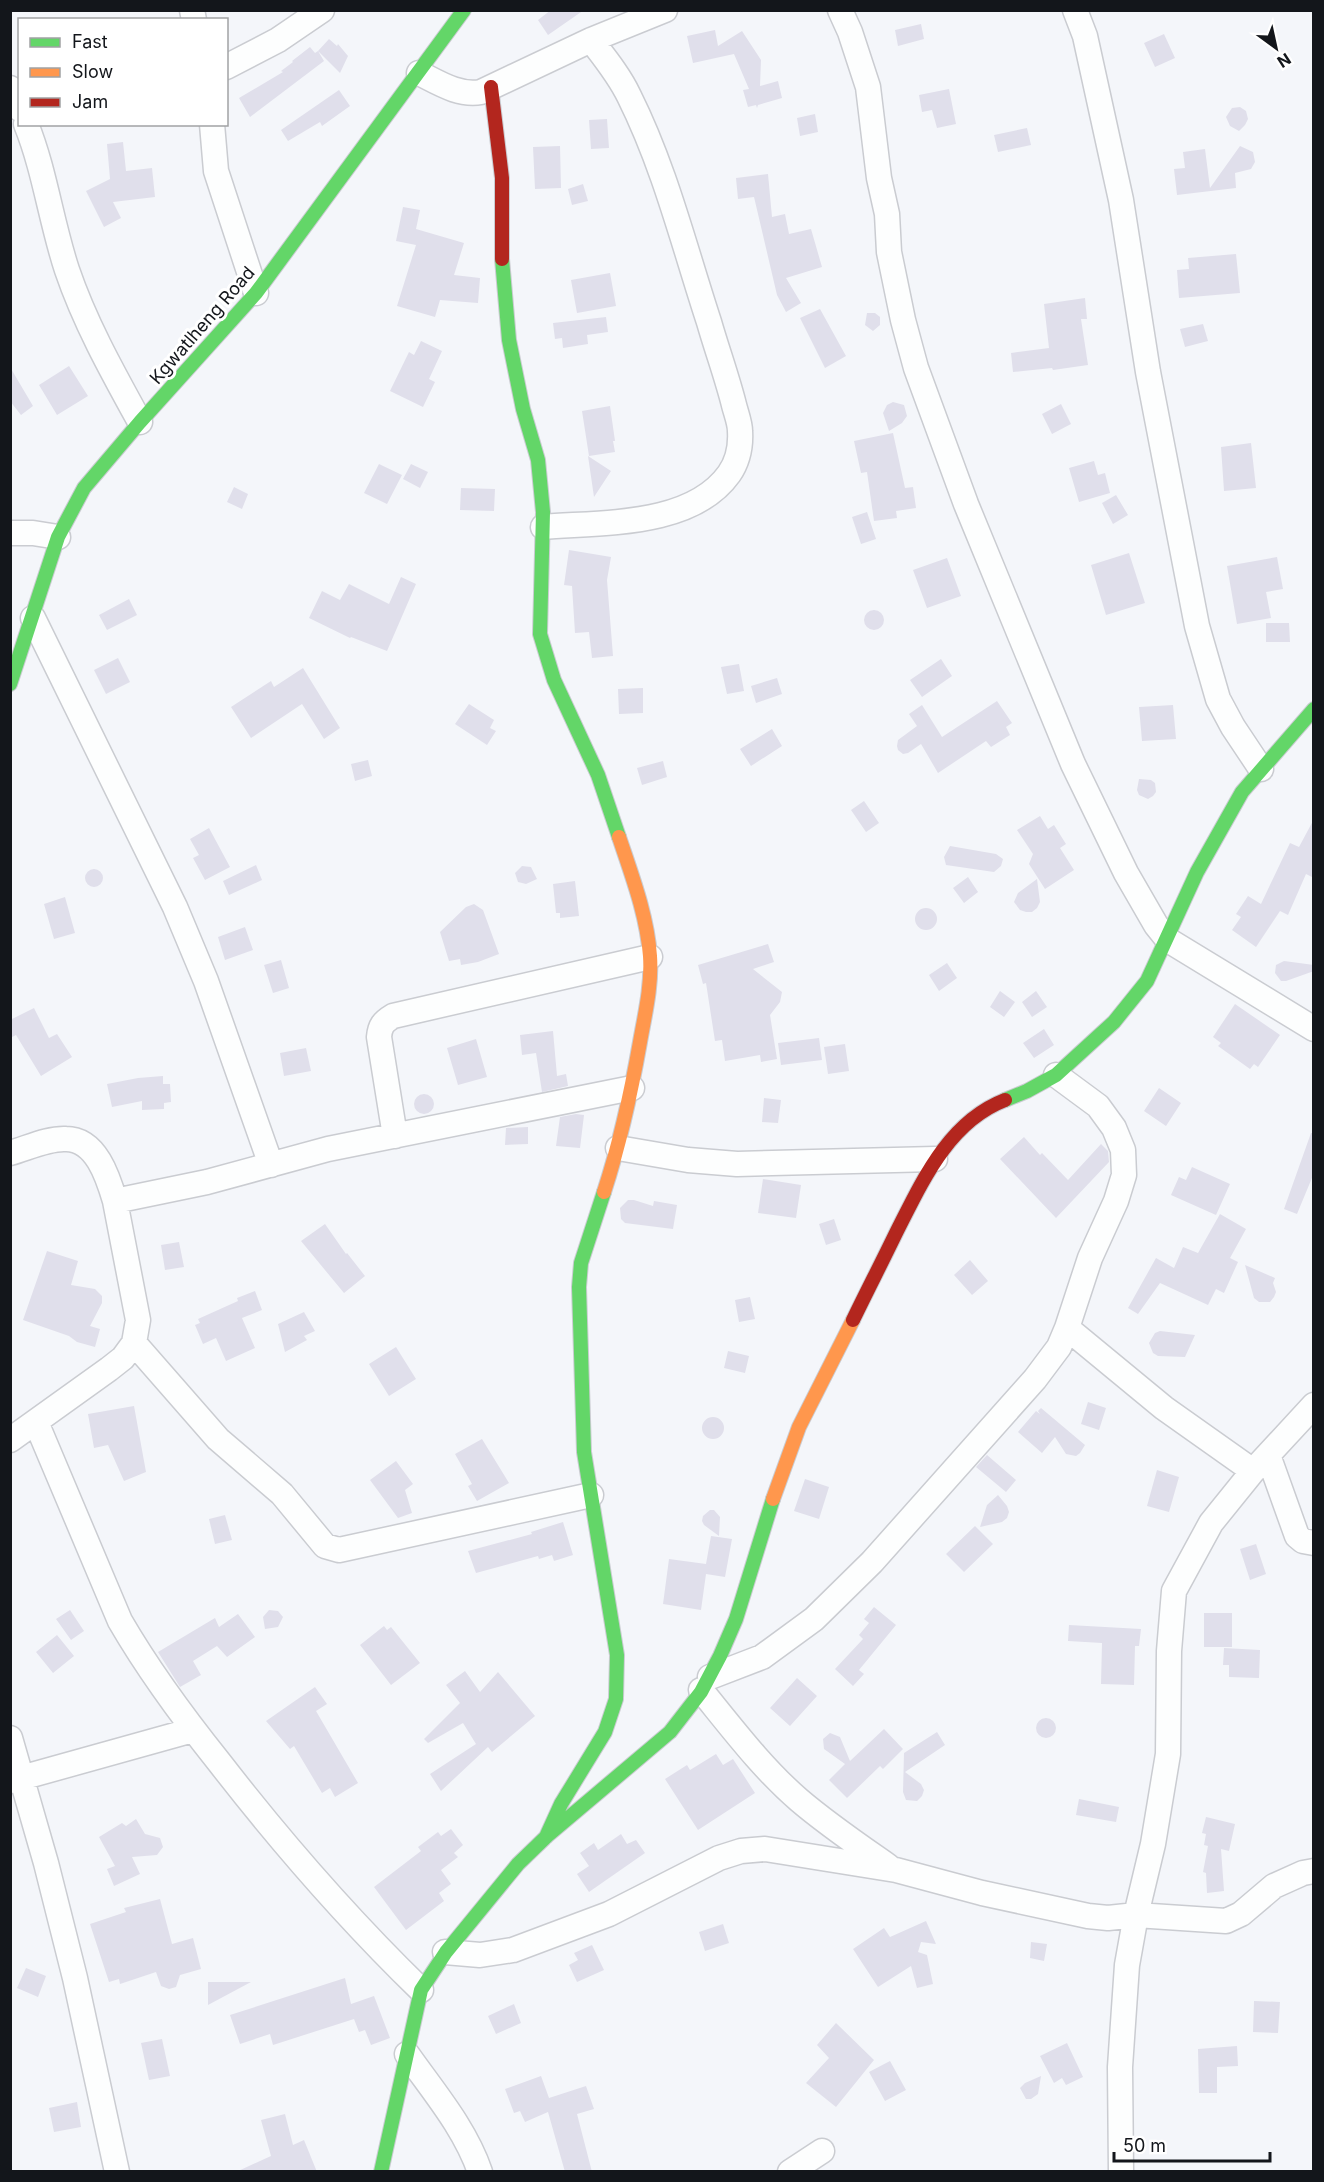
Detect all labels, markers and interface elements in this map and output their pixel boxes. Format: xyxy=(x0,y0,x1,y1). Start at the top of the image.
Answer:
legend xyxy=(18,18,228,126)
north arrow xyxy=(1246,18,1306,78)
text: Fast xyxy=(72,31,108,52)
text: N xyxy=(1274,49,1295,72)
text: Slow xyxy=(72,61,113,82)
text: Jam xyxy=(72,91,108,112)
street label: Kgwatlheng Road xyxy=(145,262,259,388)
scale bar xyxy=(1114,2125,1270,2163)
text: 50 m xyxy=(1123,2135,1166,2156)

